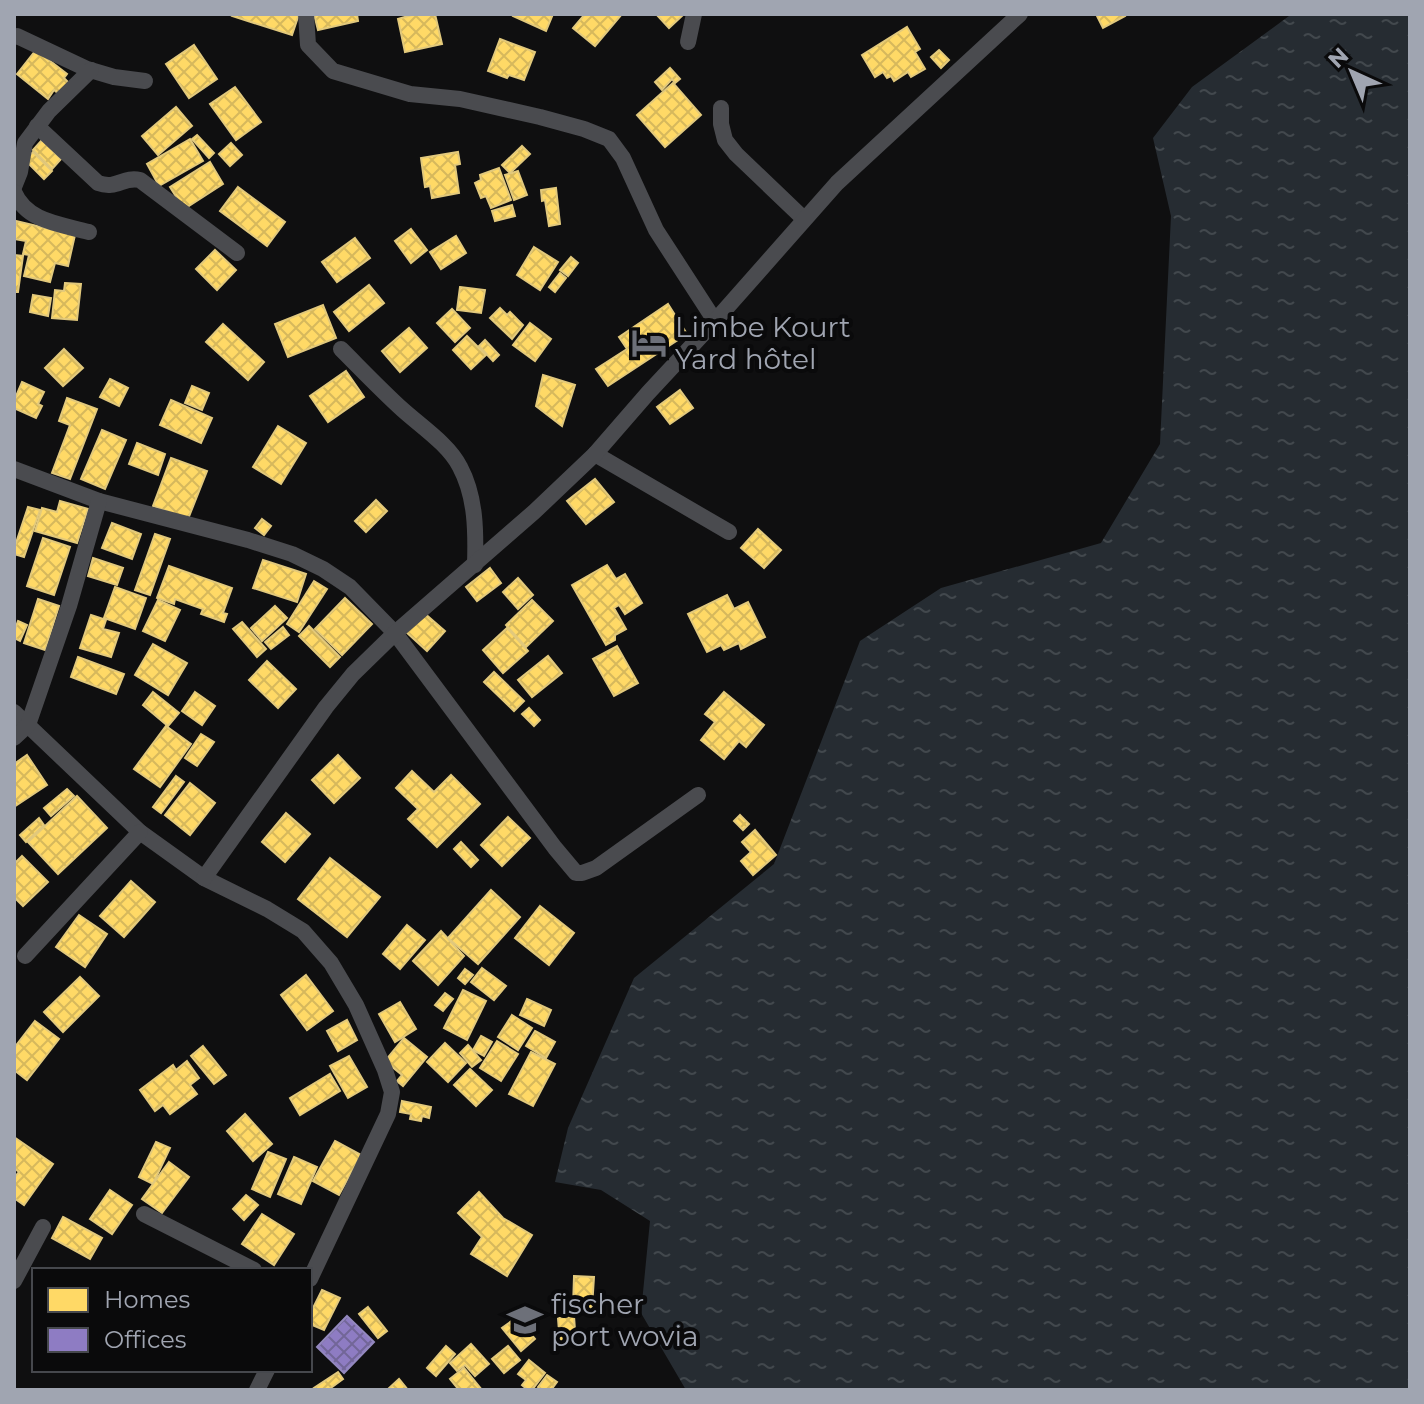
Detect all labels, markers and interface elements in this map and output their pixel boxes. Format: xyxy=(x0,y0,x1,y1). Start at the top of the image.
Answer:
north arrow xyxy=(1312,32,1392,112)
text: N xyxy=(1323,42,1354,74)
place label: Limbe Kourt Yard hôtel xyxy=(675,310,851,376)
hotel icon: Limbe Kourt Yard hôtel xyxy=(630,324,668,362)
legend xyxy=(32,1268,312,1372)
text: Homes xyxy=(104,1285,190,1314)
place label: fischer port wovia xyxy=(551,1287,698,1353)
school or university icon: fischer port wovia xyxy=(506,1301,544,1339)
text: Offices xyxy=(104,1325,186,1354)

